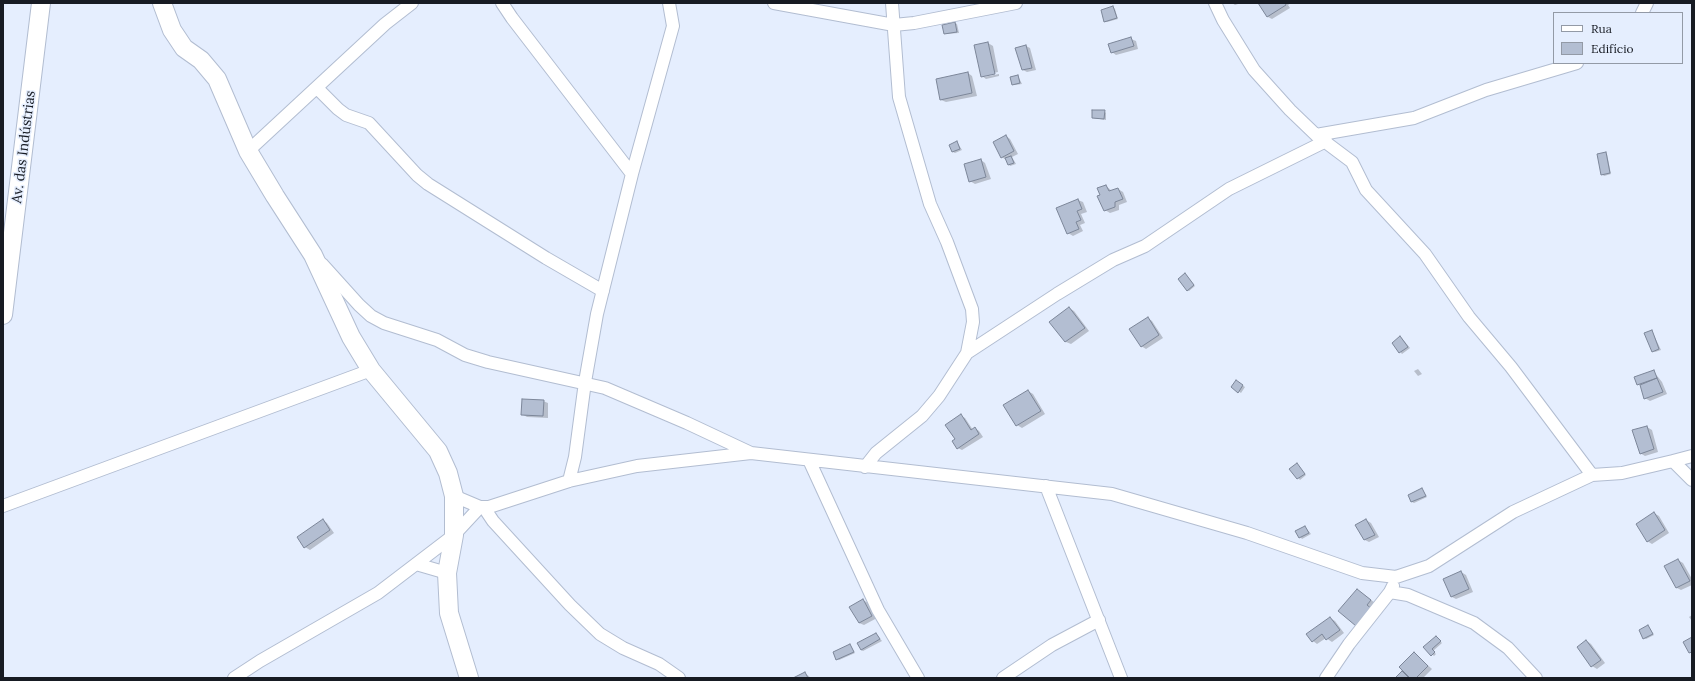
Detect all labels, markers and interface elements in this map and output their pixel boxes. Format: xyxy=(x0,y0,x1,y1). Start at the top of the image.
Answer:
legend xyxy=(1553,12,1683,64)
text: Rua xyxy=(1591,21,1612,36)
text: Edifício xyxy=(1591,41,1634,56)
street label: Av. das Indústrias xyxy=(9,90,39,204)

